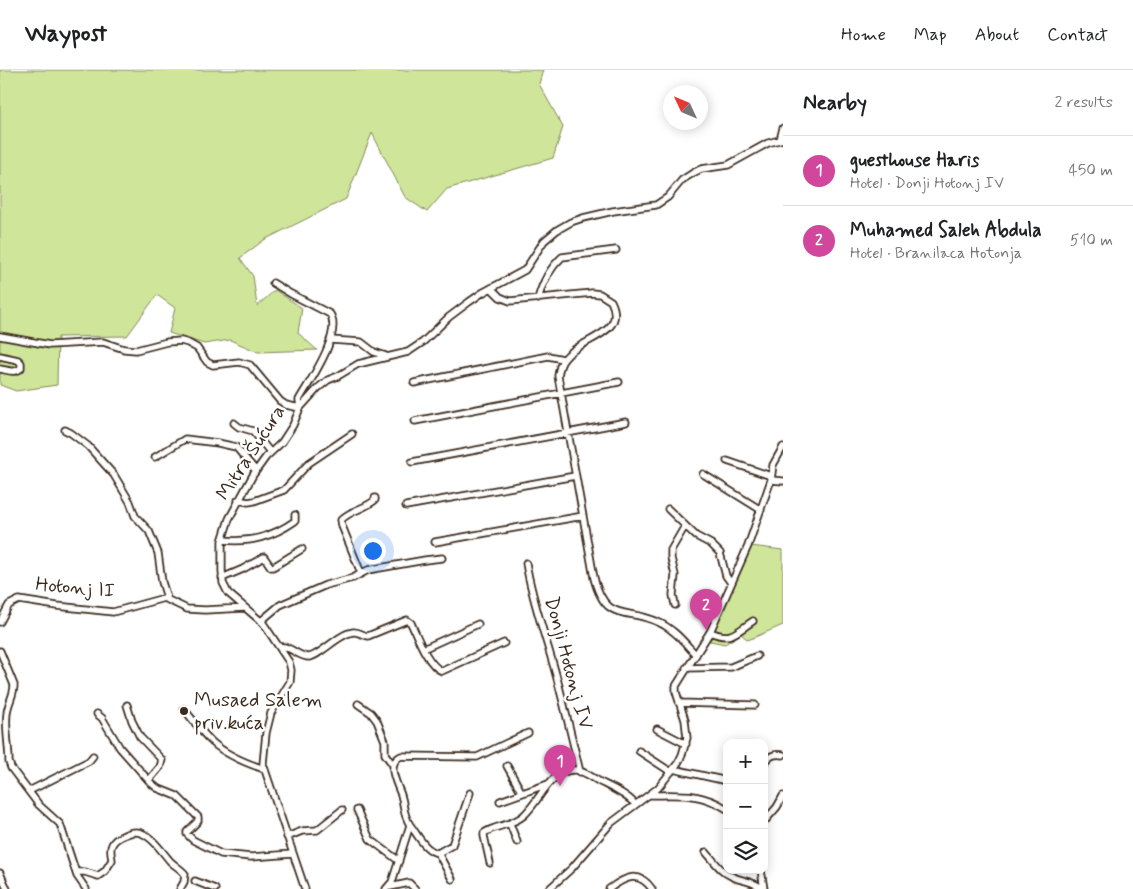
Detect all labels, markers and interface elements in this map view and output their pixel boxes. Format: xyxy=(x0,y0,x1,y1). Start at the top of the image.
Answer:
text: Waypost xyxy=(25,19,107,50)
text: Home xyxy=(841,23,886,47)
text: Map xyxy=(914,23,947,47)
text: About xyxy=(975,23,1019,47)
text: Contact xyxy=(1047,23,1108,47)
north arrow xyxy=(663,85,708,130)
text: Nearby xyxy=(803,89,867,117)
text: 2 results xyxy=(1055,92,1113,113)
text: guesthouse Haris xyxy=(850,148,979,173)
text: 1 xyxy=(815,160,823,181)
text: 450 m xyxy=(1068,160,1113,181)
text: Hotel · Donji Hotonj IV xyxy=(850,173,1004,194)
text: Muhamed Saleh Abdula xyxy=(850,218,1042,243)
text: 2 xyxy=(815,230,823,251)
text: 510 m xyxy=(1070,230,1113,251)
text: Hotel · Branilaca Hotonja xyxy=(850,243,1022,264)
street label: Mitra Šućura xyxy=(210,400,292,506)
your location xyxy=(360,538,386,564)
street label: Hotonj II xyxy=(34,571,116,605)
pin: 2 xyxy=(690,589,722,630)
street label: Donji Hotonj IV xyxy=(537,594,599,733)
place label: Musaed Salem priv.kuća xyxy=(194,687,322,737)
marker: Musaed Salem priv.kuća xyxy=(178,705,190,717)
map controls xyxy=(723,739,768,874)
button: + xyxy=(723,739,768,784)
pin: 1 xyxy=(544,745,576,786)
button: − xyxy=(723,784,768,829)
button: layers xyxy=(723,829,768,874)

